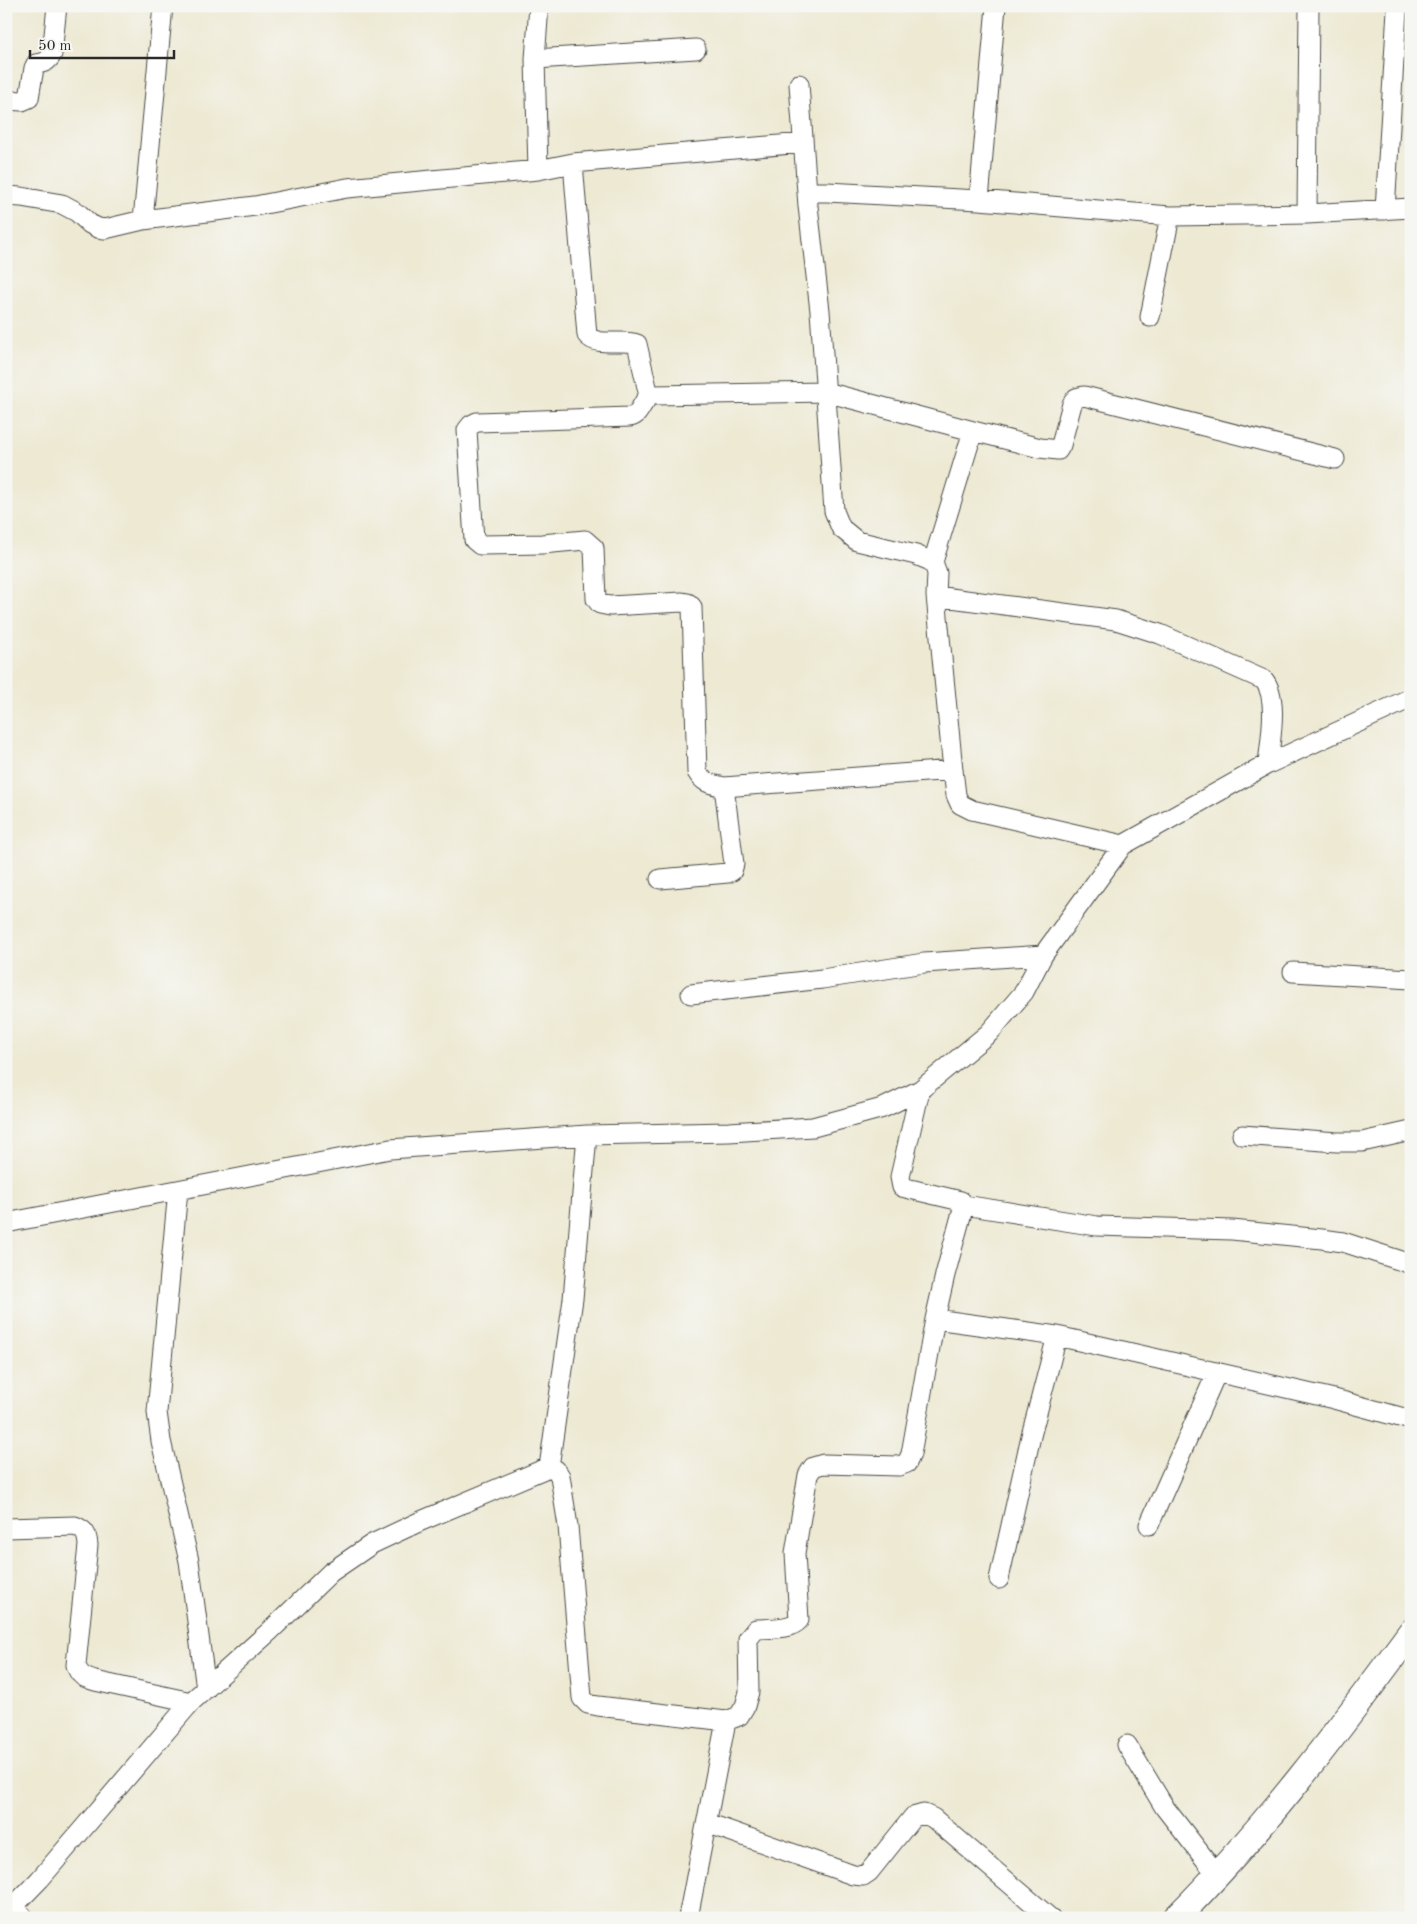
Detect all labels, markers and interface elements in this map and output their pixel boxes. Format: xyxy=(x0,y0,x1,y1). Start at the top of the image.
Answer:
scale bar xyxy=(30,28,174,60)
text: 50 m xyxy=(38,39,72,54)

